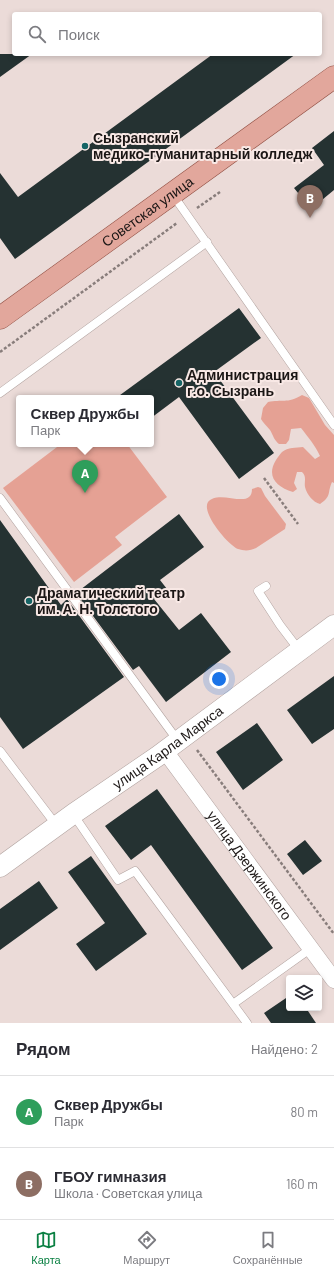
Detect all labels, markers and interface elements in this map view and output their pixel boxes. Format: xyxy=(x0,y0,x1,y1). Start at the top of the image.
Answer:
search box xyxy=(12,12,322,56)
icon: search xyxy=(26,23,48,45)
text: Поиск xyxy=(58,25,100,43)
place label: Сызранский медико-гуманитарный колледж xyxy=(93,129,314,162)
marker: Сызранский медико-гуманитарный колледж xyxy=(80,141,90,151)
street label: Советская улица xyxy=(98,172,197,250)
pin: B xyxy=(297,185,323,218)
place label: Администрация г.о. Сызрань xyxy=(187,366,298,399)
marker: Администрация г.о. Сызрань xyxy=(174,378,184,388)
popup xyxy=(16,395,154,447)
text: Сквер Дружбы xyxy=(31,404,139,422)
text: Парк xyxy=(31,422,60,438)
pin: A xyxy=(72,460,98,493)
place label: Драматический театр им. А. Н. Толстого xyxy=(37,584,185,617)
marker: Драматический театр им. А. Н. Толстого xyxy=(24,596,34,606)
your location xyxy=(209,669,229,689)
street label: улица Карла Маркса xyxy=(109,702,226,793)
street label: улица Дзержинского xyxy=(204,807,296,923)
map controls xyxy=(286,975,322,1011)
button: layers xyxy=(286,975,322,1011)
text: Рядом xyxy=(16,1038,71,1058)
text: Найдено: 2 xyxy=(251,1041,318,1057)
text: Сквер Дружбы xyxy=(54,1095,163,1113)
text: A xyxy=(25,1104,33,1120)
text: 80 m xyxy=(291,1104,318,1120)
text: Парк xyxy=(54,1113,84,1129)
text: ГБОУ гимназия xyxy=(54,1167,167,1185)
text: B xyxy=(25,1176,33,1192)
text: 160 m xyxy=(286,1176,318,1192)
text: Школа · Советская улица xyxy=(54,1185,203,1201)
tab: Карта xyxy=(31,1229,61,1266)
tab: Маршрут xyxy=(123,1229,170,1266)
tab: Сохранённые xyxy=(233,1229,303,1266)

